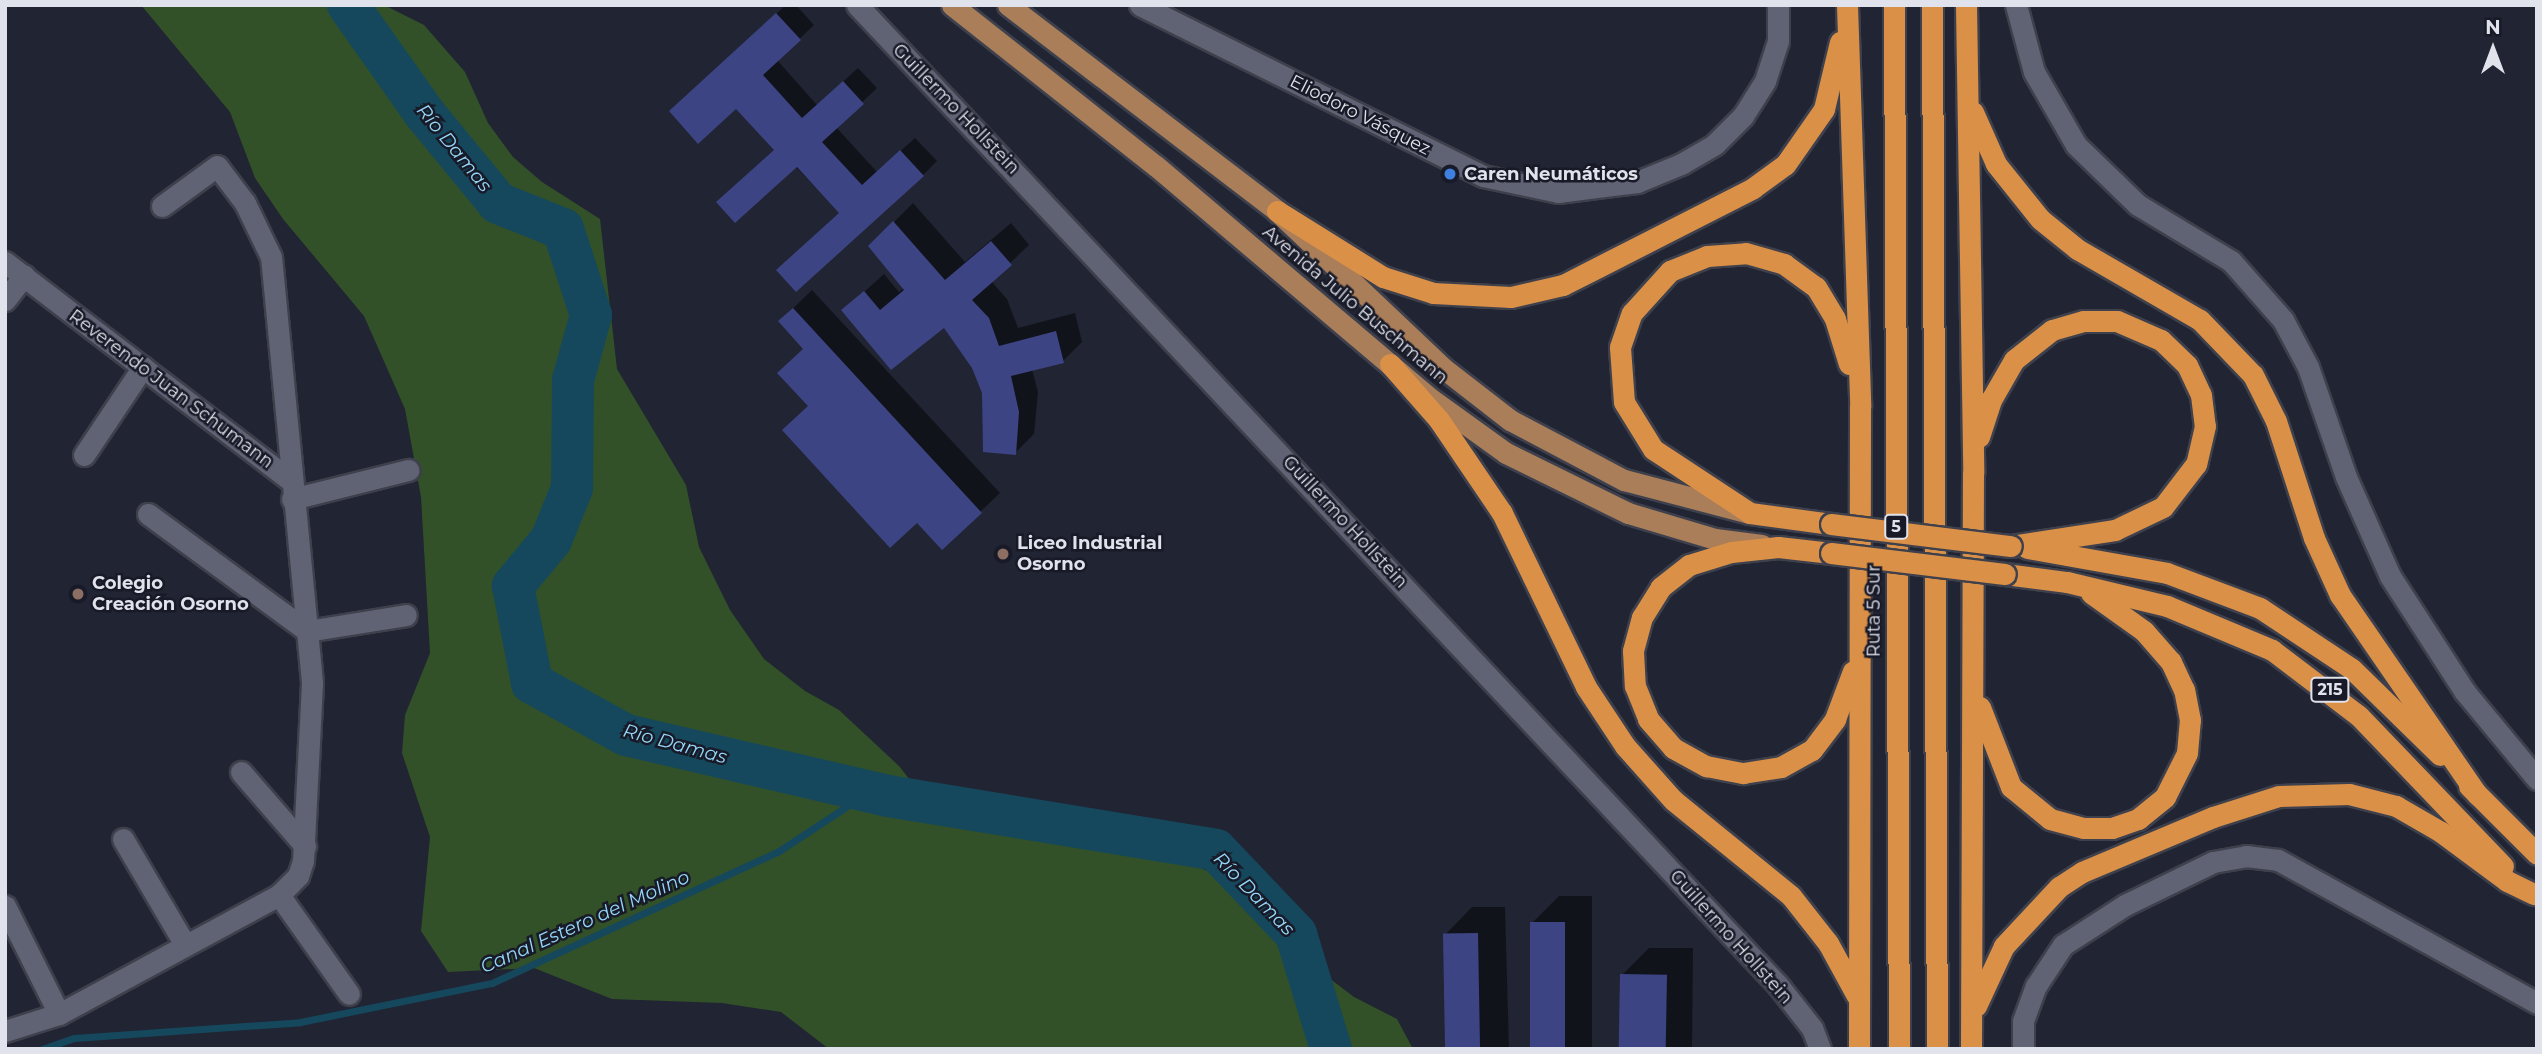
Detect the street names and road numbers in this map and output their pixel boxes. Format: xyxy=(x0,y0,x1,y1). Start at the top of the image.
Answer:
street label: Guillermo Hollstein xyxy=(888,39,1024,179)
street label: Eliodoro Vásquez xyxy=(1286,70,1434,160)
street label: Avenida Julio Buschmann xyxy=(1258,221,1452,389)
street label: Reverendo Juan Schumann xyxy=(65,305,277,473)
street label: Guillermo Hollstein xyxy=(1278,451,1412,593)
road number: 5 xyxy=(1884,514,1908,540)
street label: Ruta 5 Sur xyxy=(1863,565,1885,657)
road number: 215 xyxy=(2309,678,2351,702)
street label: Guillermo Hollstein xyxy=(1665,866,1797,1008)

